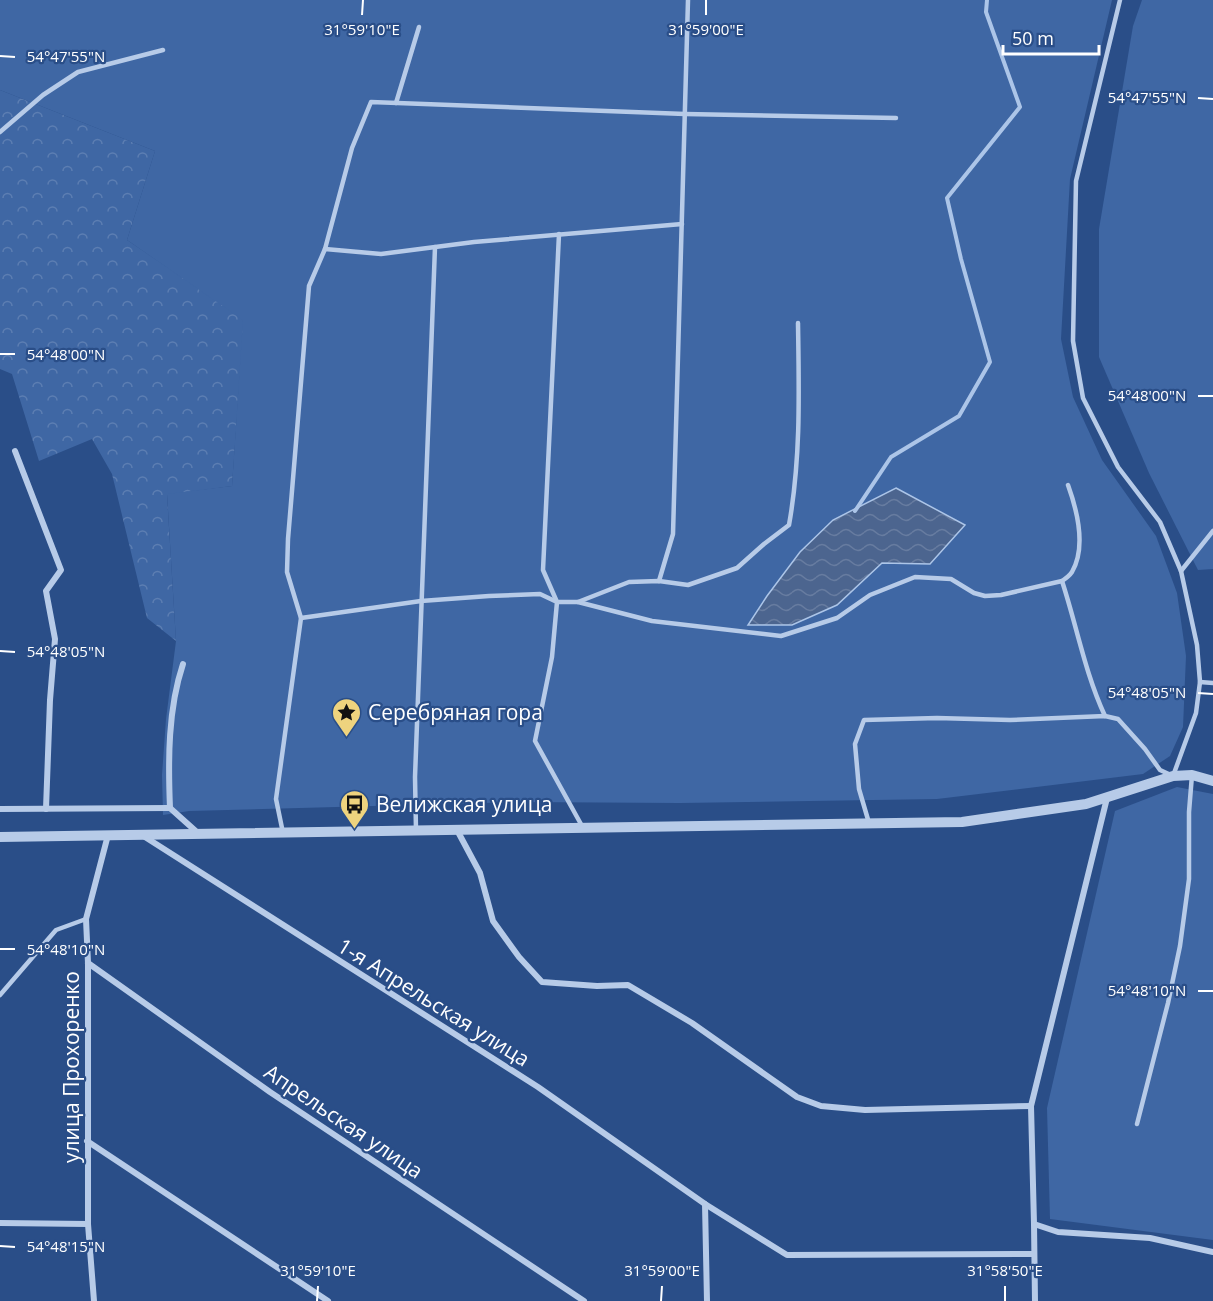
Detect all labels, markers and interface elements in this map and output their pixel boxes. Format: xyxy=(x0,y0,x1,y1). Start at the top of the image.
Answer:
scale bar xyxy=(1003,18,1099,56)
text: 31°59'10"E xyxy=(324,19,400,39)
text: 31°59'00"E xyxy=(668,19,744,39)
text: 50 m xyxy=(1012,26,1054,50)
text: 54°47'55"N xyxy=(27,46,105,66)
text: 54°47'55"N xyxy=(1108,87,1186,107)
text: 54°48'00"N xyxy=(27,344,105,364)
text: 54°48'00"N xyxy=(1108,385,1186,405)
text: 54°48'05"N xyxy=(27,641,105,661)
text: 54°48'05"N xyxy=(1108,682,1186,702)
place icon: Серебряная гора xyxy=(331,696,363,738)
place label: Серебряная гора xyxy=(368,698,543,726)
bus stop icon: Велижская улица xyxy=(339,788,371,830)
place label: Велижская улица xyxy=(376,790,553,818)
street label: 1-я Апрельская улица xyxy=(333,931,535,1073)
text: 54°48'10"N xyxy=(27,939,105,959)
street label: улица Прохоренко xyxy=(57,971,85,1163)
text: 54°48'10"N xyxy=(1108,980,1186,1000)
street label: Апрельская улица xyxy=(259,1057,429,1185)
text: 54°48'15"N xyxy=(27,1236,105,1256)
text: 31°59'10"E xyxy=(280,1260,356,1280)
text: 31°59'00"E xyxy=(624,1260,700,1280)
text: 31°58'50"E xyxy=(967,1260,1043,1280)

